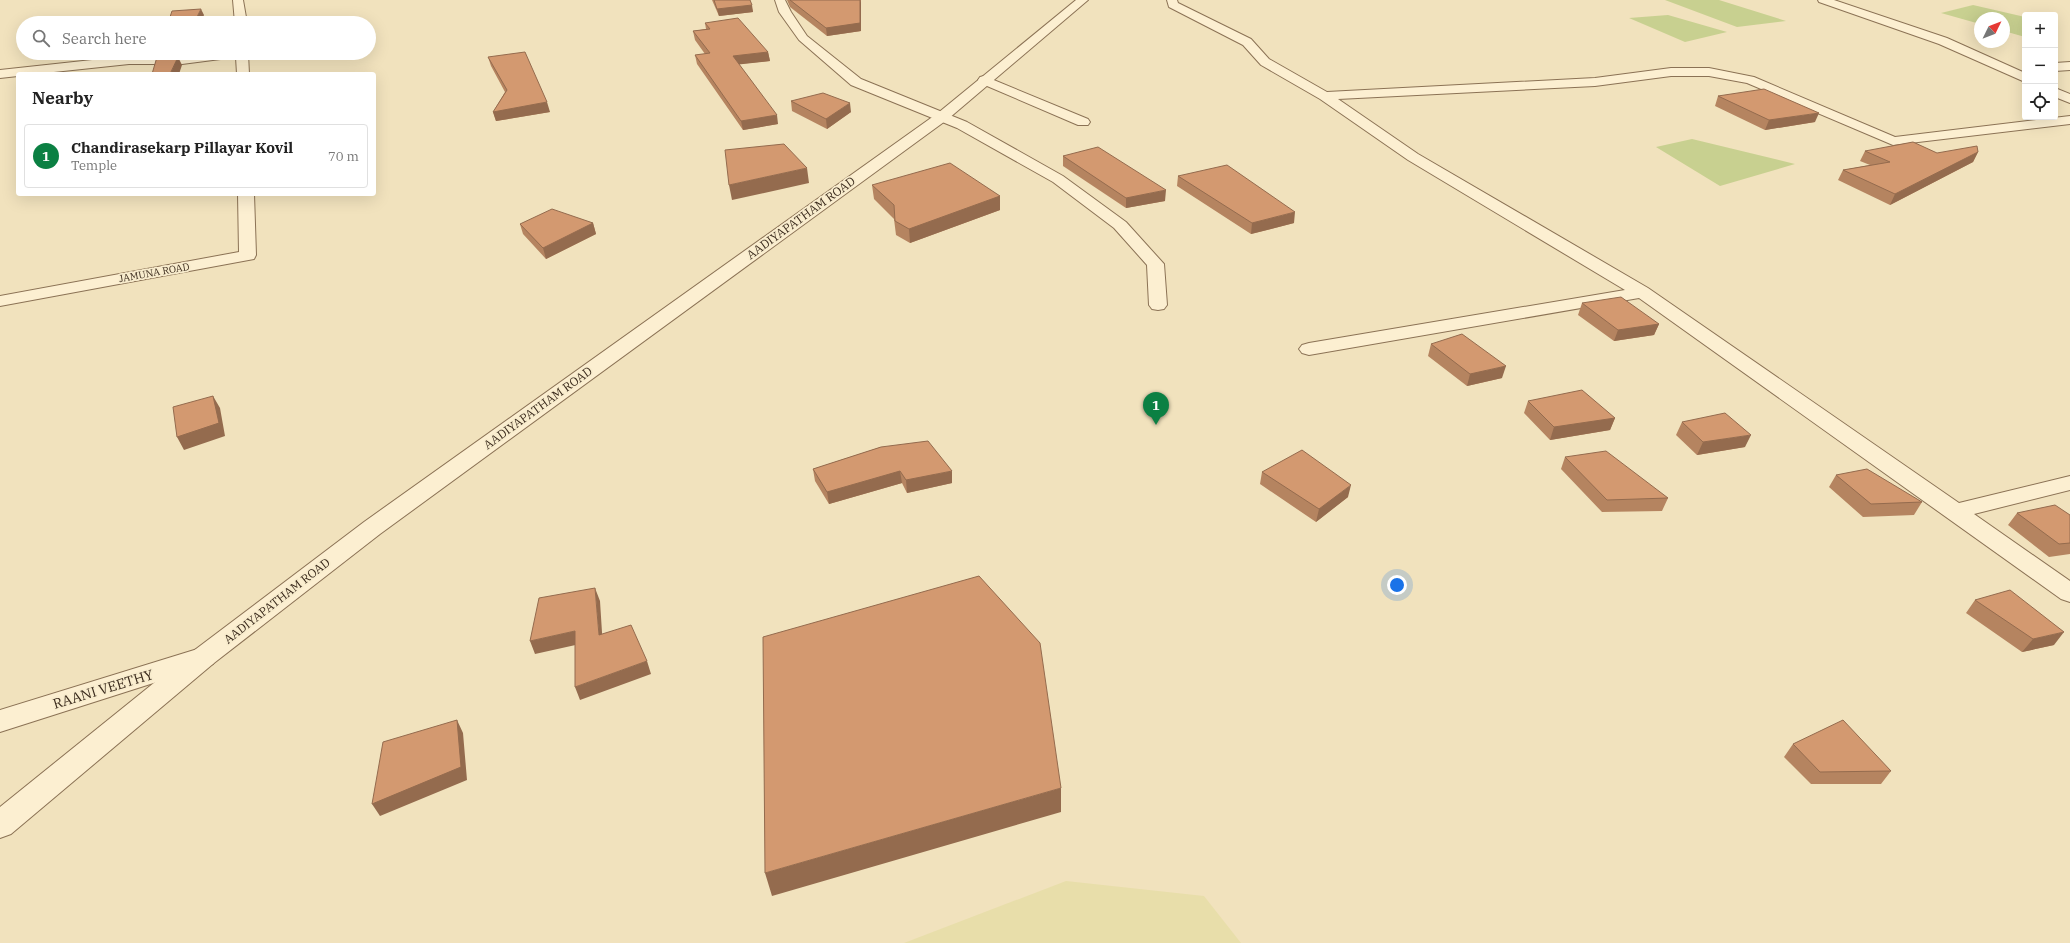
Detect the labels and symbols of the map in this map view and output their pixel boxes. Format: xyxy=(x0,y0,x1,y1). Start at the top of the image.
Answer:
north arrow xyxy=(1974,12,2010,48)
street label: AADIYAPATHAM ROAD xyxy=(743,173,858,262)
street label: JAMUNA ROAD xyxy=(118,260,190,285)
street label: AADIYAPATHAM ROAD xyxy=(480,363,595,452)
pin: 1 xyxy=(1143,392,1169,425)
street label: AADIYAPATHAM ROAD xyxy=(221,554,333,647)
your location xyxy=(1387,575,1407,595)
street label: RAANI VEETHY xyxy=(51,665,156,713)

